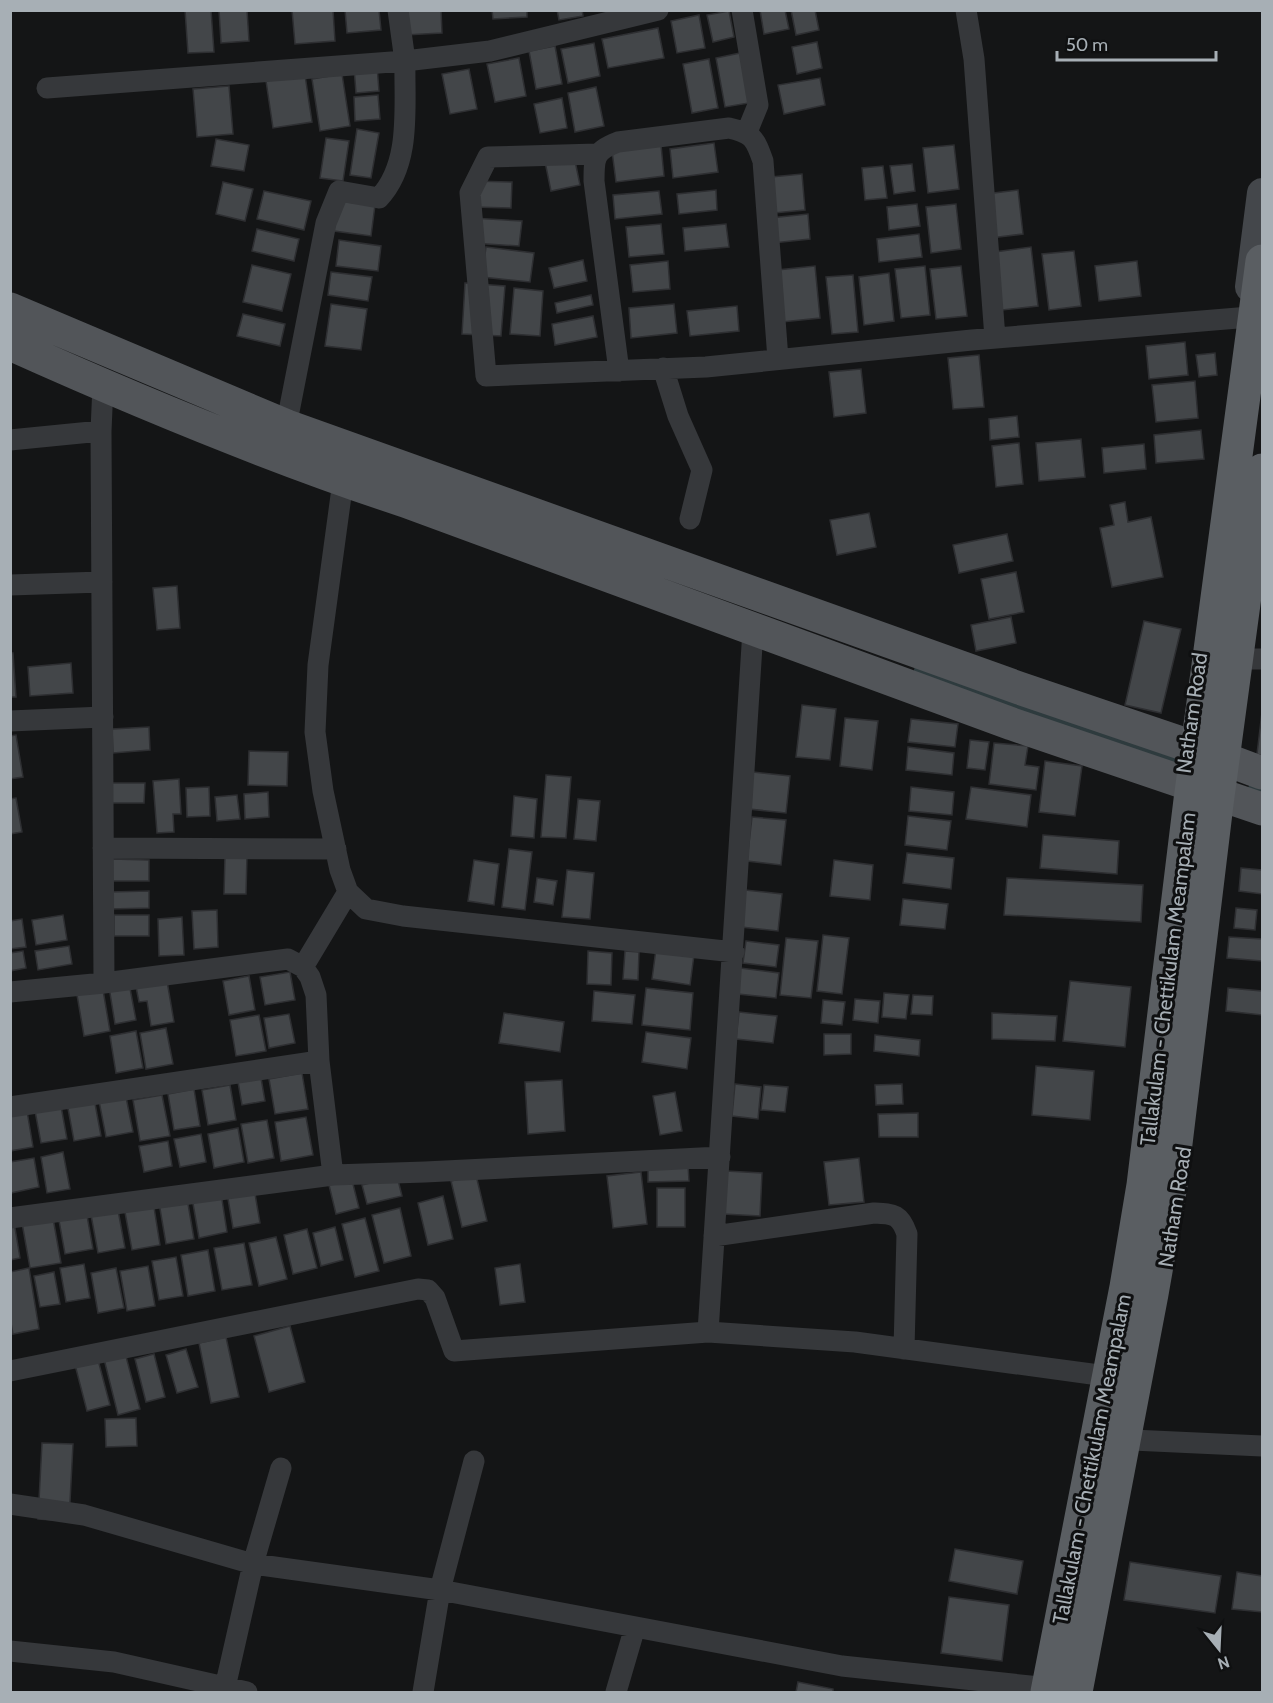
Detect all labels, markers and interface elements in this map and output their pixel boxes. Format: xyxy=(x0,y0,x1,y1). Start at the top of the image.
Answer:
scale bar xyxy=(1057,24,1216,62)
text: 50 m xyxy=(1066,34,1108,56)
street label: Natham Road xyxy=(1171,651,1212,775)
street label: Tallakulam - Chettikulam Meampalam xyxy=(1135,811,1200,1147)
street label: Natham Road xyxy=(1153,1145,1196,1269)
street label: Tallakulam - Chettikulam Meampalam xyxy=(1047,1292,1136,1626)
north arrow xyxy=(1189,1619,1249,1679)
text: N xyxy=(1215,1652,1232,1674)

